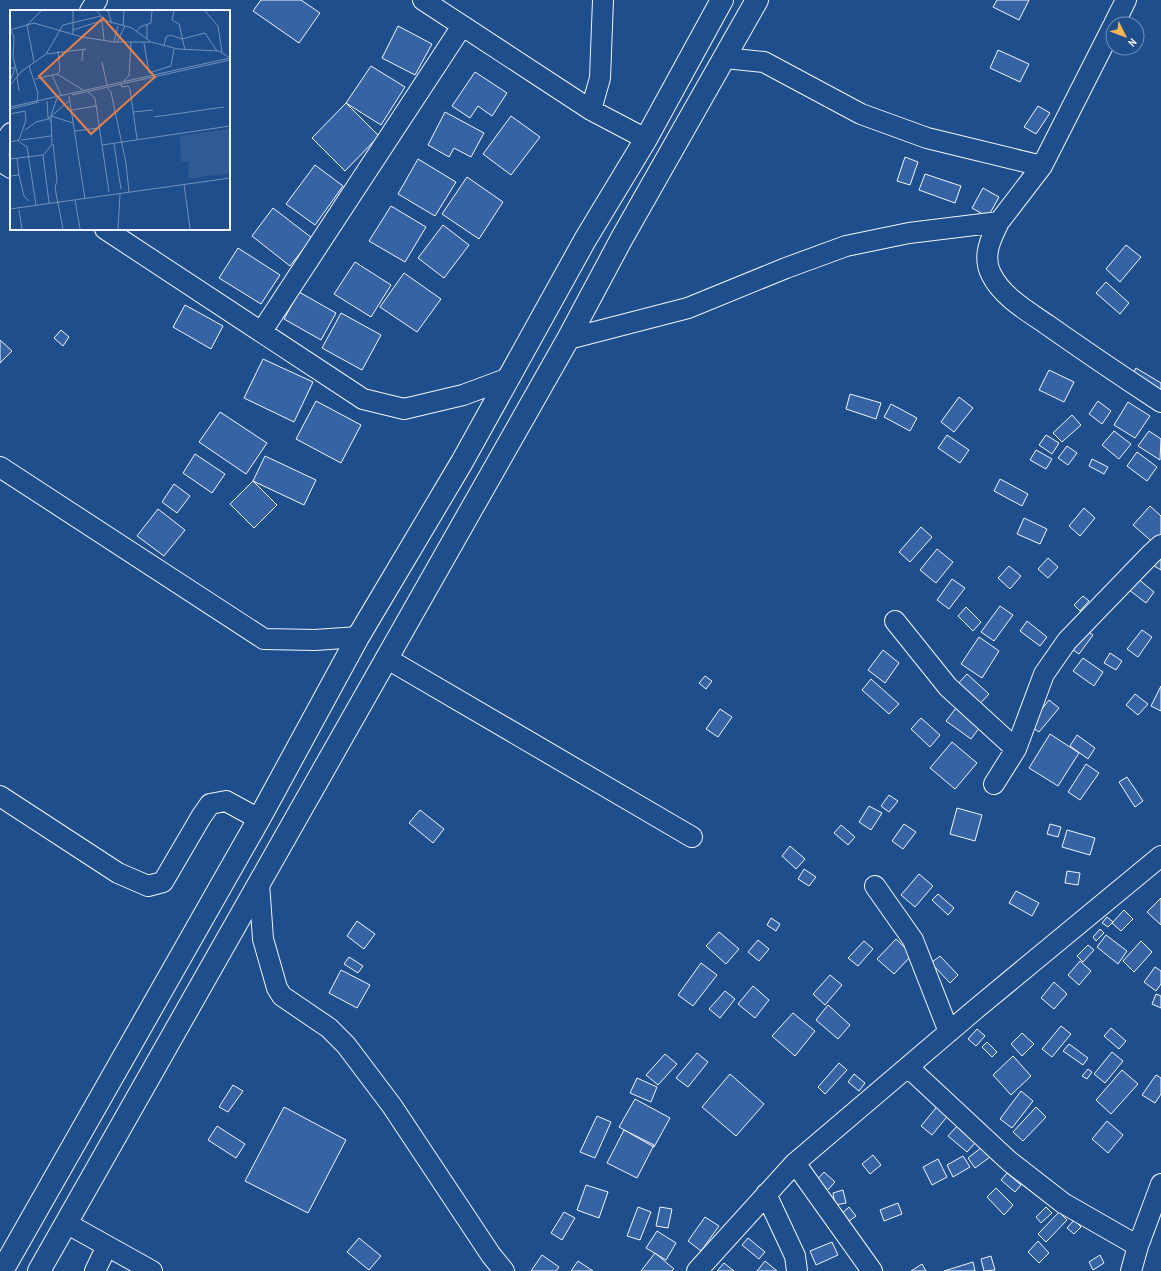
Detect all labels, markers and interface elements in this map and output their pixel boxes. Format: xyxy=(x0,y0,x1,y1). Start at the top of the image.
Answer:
inset map xyxy=(10,10,230,230)
north arrow xyxy=(1105,16,1145,56)
text: N xyxy=(1125,36,1140,50)

